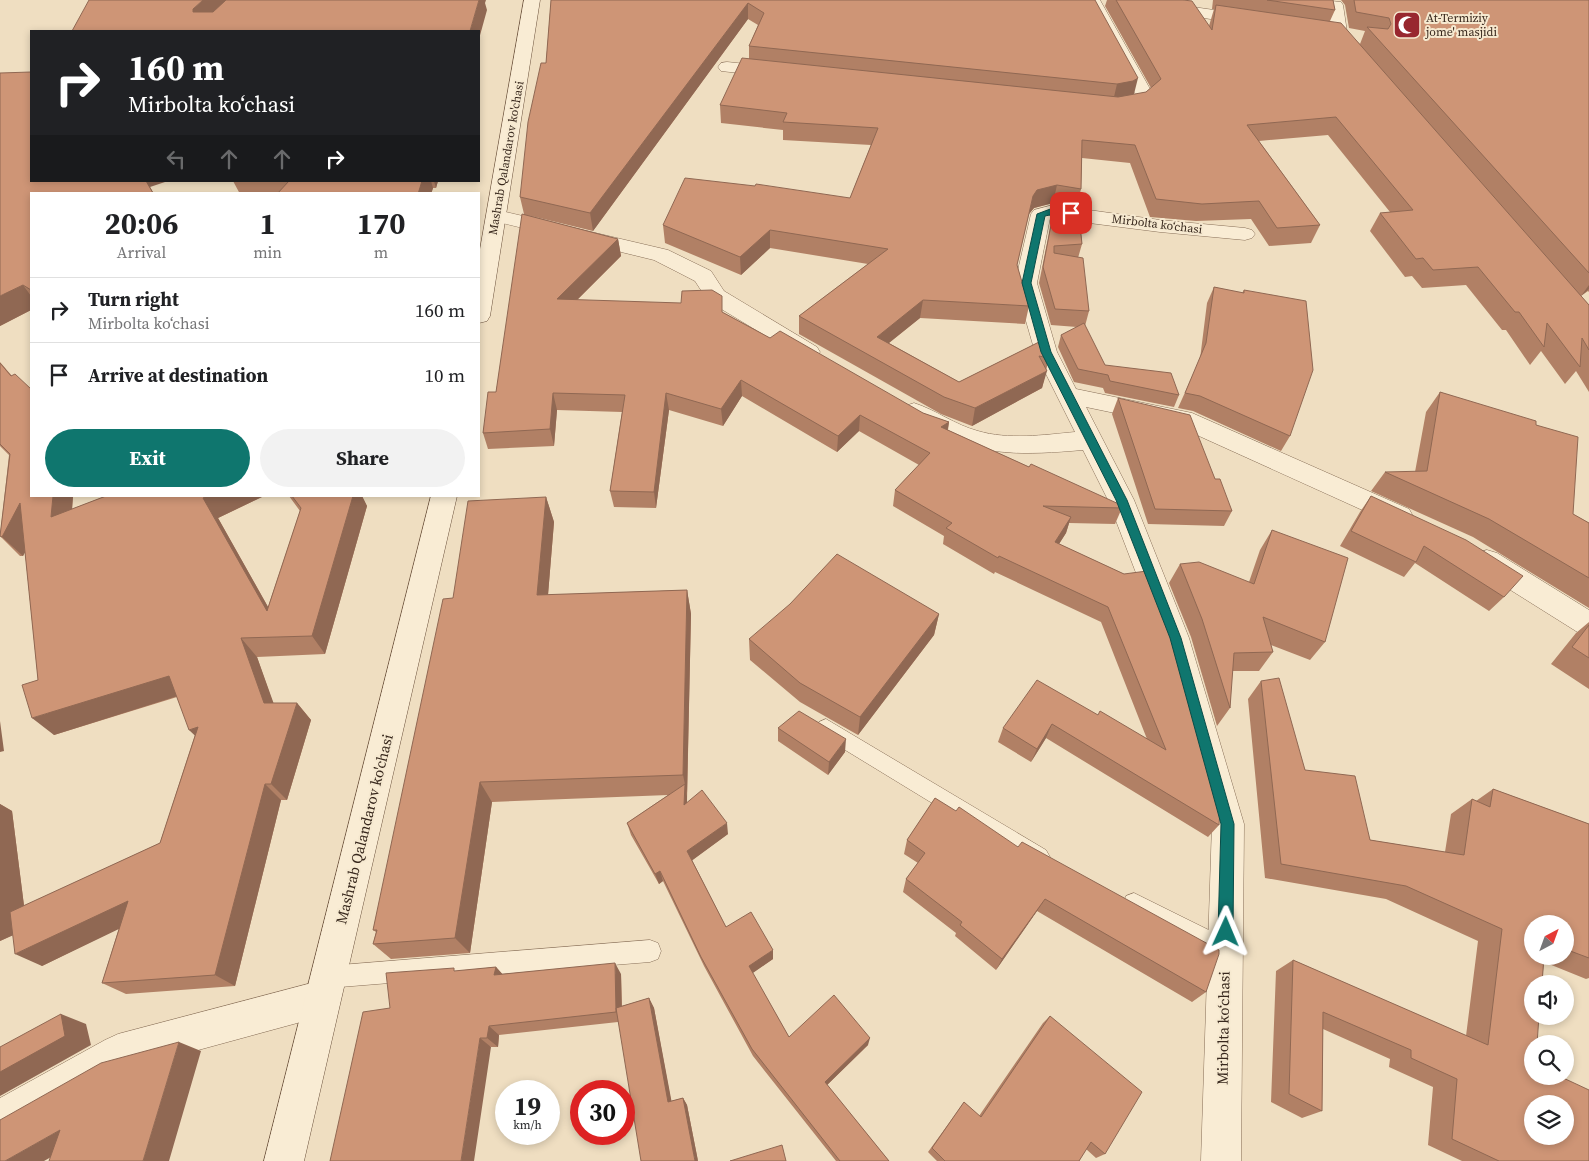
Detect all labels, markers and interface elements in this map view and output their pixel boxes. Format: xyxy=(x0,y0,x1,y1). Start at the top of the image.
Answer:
mosque icon: At-Termiziy jome' masjidi xyxy=(1392,10,1422,40)
place label: At-Termiziy jome' masjidi xyxy=(1425,10,1497,40)
text: 160 m xyxy=(128,44,224,92)
icon: right xyxy=(45,50,110,115)
street label: Mashrab Qalandarov ko'chasi xyxy=(485,79,528,236)
text: Mirbolta koʻchasi xyxy=(128,89,295,119)
icon: left xyxy=(162,145,190,173)
icon: ahead xyxy=(215,145,243,173)
icon: ahead xyxy=(268,145,296,173)
icon: right xyxy=(321,145,349,173)
pin xyxy=(1050,192,1092,234)
icon: arrive xyxy=(1057,199,1085,227)
text: 20:06 xyxy=(105,203,179,244)
text: 1 xyxy=(259,203,276,244)
text: 170 xyxy=(357,203,405,244)
street label: Mirbolta koʻchasi xyxy=(1111,211,1204,238)
text: Arrival xyxy=(117,241,166,263)
text: min xyxy=(253,241,282,263)
text: m xyxy=(374,241,388,263)
text: Turn right xyxy=(88,286,179,312)
icon: right xyxy=(45,296,73,324)
text: 160 m xyxy=(415,297,465,323)
text: Mirbolta koʻchasi xyxy=(88,312,209,334)
icon: arrive xyxy=(45,361,73,389)
text: Arrive at destination xyxy=(88,362,268,388)
text: 10 m xyxy=(424,362,465,388)
button: Exit xyxy=(45,429,250,487)
button: Share xyxy=(260,429,465,487)
street label: Mashrab Qalandarov ko'chasi xyxy=(330,732,398,926)
position arrow xyxy=(1199,905,1251,957)
north arrow xyxy=(1524,915,1574,965)
map controls xyxy=(1524,915,1574,1145)
street label: Mirbolta koʻchasi xyxy=(1212,971,1234,1085)
button: sound xyxy=(1524,975,1574,1025)
button: search xyxy=(1524,1035,1574,1085)
speed limit sign: 30 xyxy=(570,1080,635,1145)
text: 19 xyxy=(514,1089,541,1123)
button: layers xyxy=(1524,1095,1574,1145)
text: km/h xyxy=(513,1117,542,1133)

